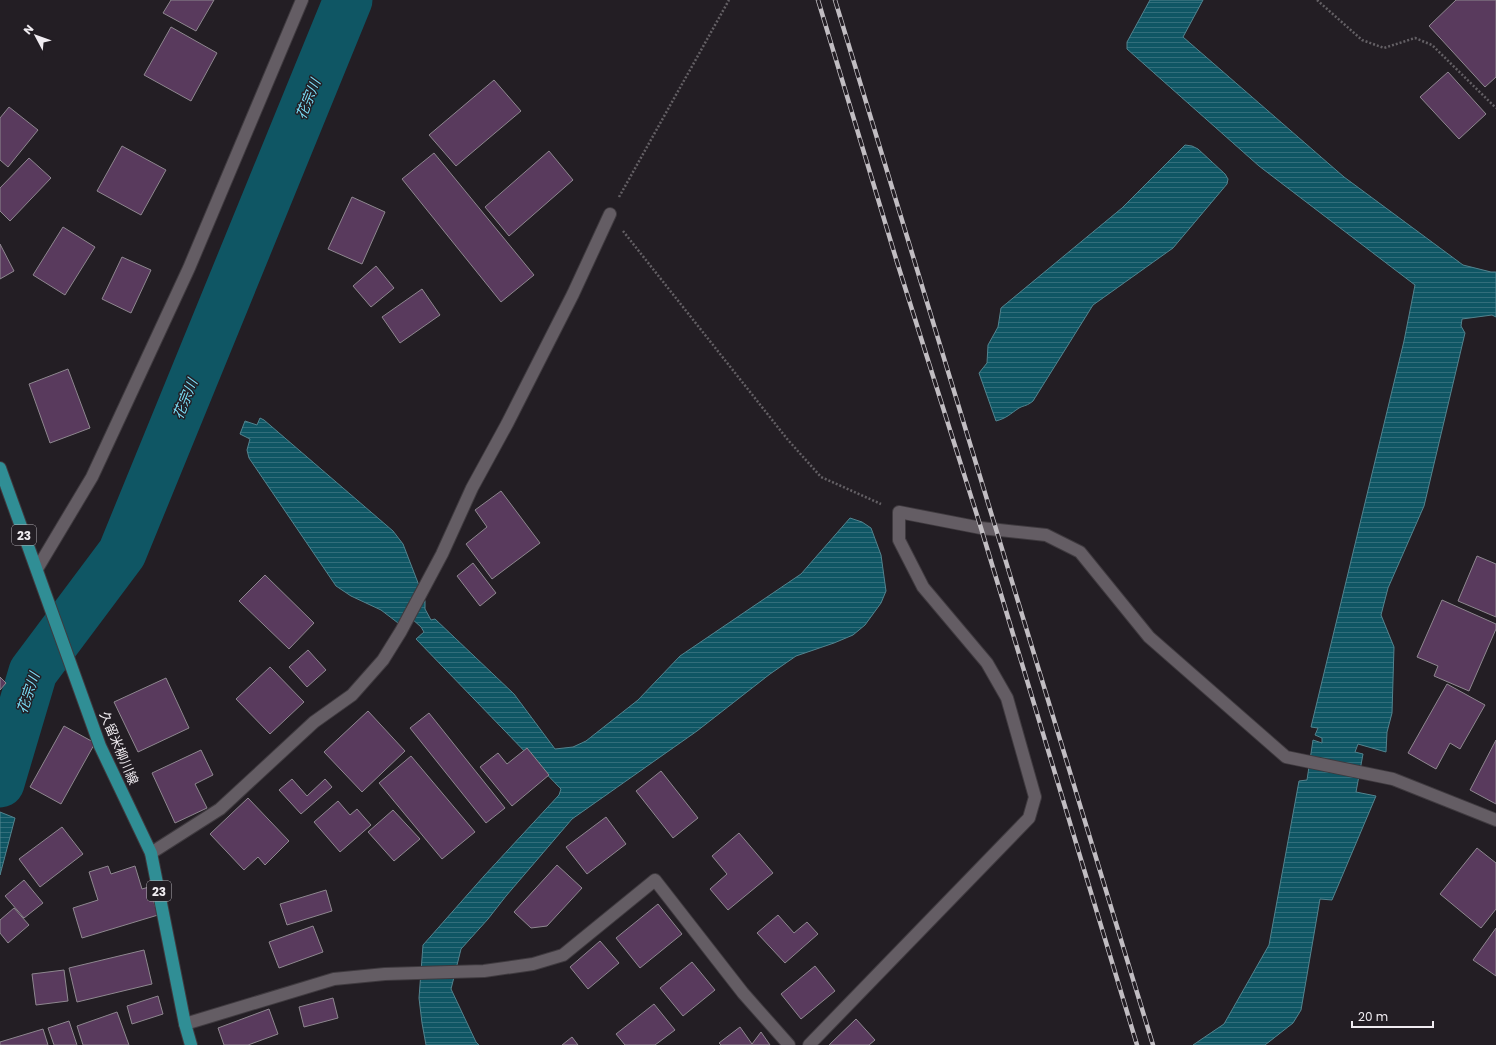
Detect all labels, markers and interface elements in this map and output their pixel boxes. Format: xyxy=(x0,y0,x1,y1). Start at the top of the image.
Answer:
north arrow xyxy=(16,16,56,56)
text: N xyxy=(20,21,37,38)
water label: 花宗川 xyxy=(291,74,326,122)
water label: 花宗川 xyxy=(168,374,203,422)
road number: 23 xyxy=(12,525,36,545)
water label: 花宗川 xyxy=(12,668,45,716)
street label: 久留米柳川線 xyxy=(95,708,143,788)
road number: 23 xyxy=(147,881,171,901)
scale bar xyxy=(1352,1003,1433,1029)
text: 20 m xyxy=(1358,1008,1388,1025)

